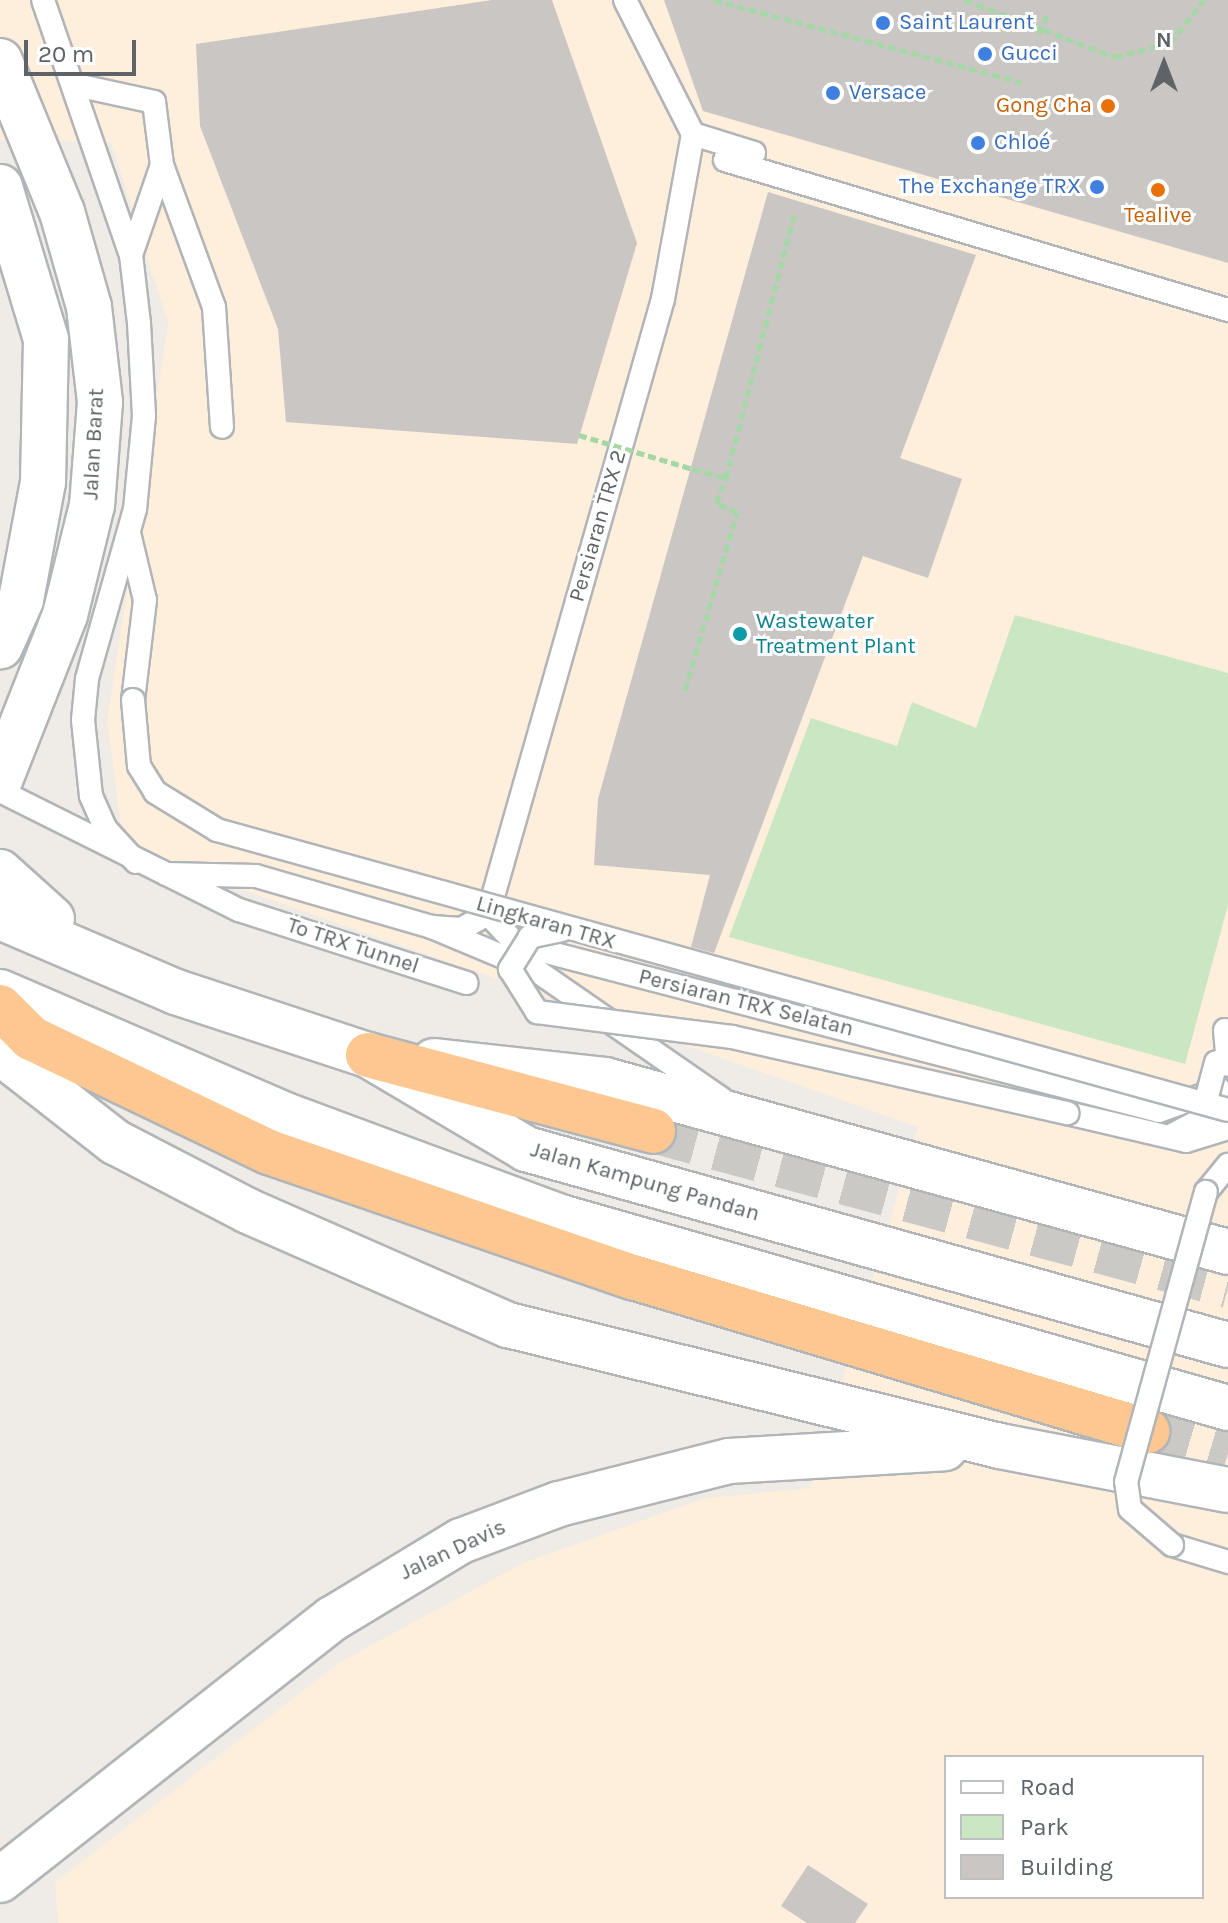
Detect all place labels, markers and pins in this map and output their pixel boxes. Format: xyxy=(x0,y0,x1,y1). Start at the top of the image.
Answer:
place label: Saint Laurent xyxy=(899,10,1034,36)
marker: Saint Laurent xyxy=(874,14,892,32)
place label: Gucci xyxy=(1001,41,1058,67)
marker: Gucci xyxy=(976,45,994,63)
place label: Versace xyxy=(849,80,926,106)
marker: Versace xyxy=(824,84,842,102)
place label: Gong Cha xyxy=(996,93,1092,119)
marker: Gong Cha xyxy=(1099,97,1117,115)
place label: Chloé xyxy=(994,130,1050,156)
marker: Chloé xyxy=(969,134,987,152)
place label: The Exchange TRX xyxy=(899,174,1081,200)
marker: The Exchange TRX xyxy=(1088,178,1106,196)
marker: Tealive xyxy=(1149,181,1167,199)
place label: Tealive xyxy=(1124,203,1192,229)
place label: Wastewater Treatment Plant xyxy=(756,608,916,660)
marker: Wastewater Treatment Plant xyxy=(731,625,749,643)

